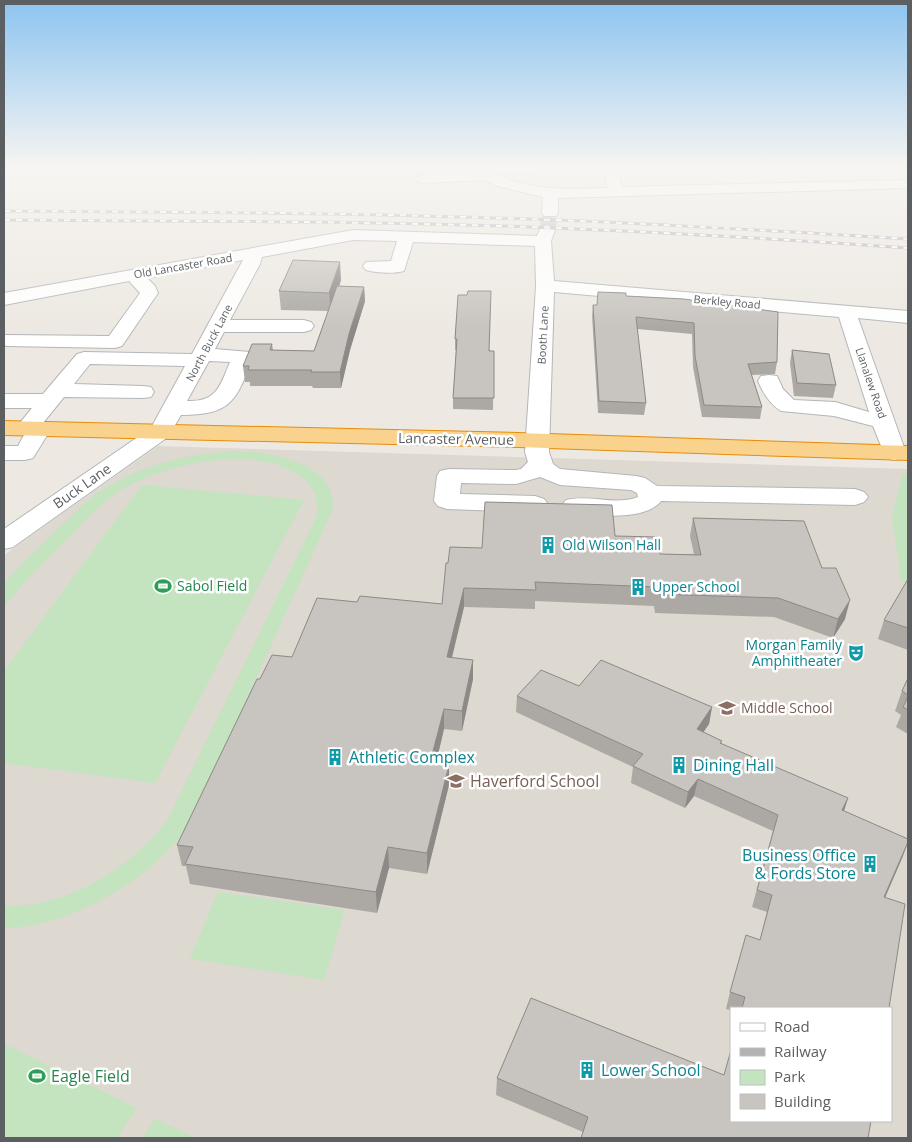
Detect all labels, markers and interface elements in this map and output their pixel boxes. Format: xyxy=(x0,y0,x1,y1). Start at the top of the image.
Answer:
street label: Old Lancaster Road xyxy=(132,249,233,282)
street label: Berkley Road xyxy=(693,291,761,312)
street label: North Buck Lane xyxy=(182,302,235,384)
street label: Booth Lane xyxy=(533,305,552,365)
street label: Llanalew Road xyxy=(852,345,891,420)
street label: Lancaster Avenue xyxy=(398,428,514,449)
street label: Buck Lane xyxy=(49,459,115,513)
building icon: Old Wilson Hall xyxy=(538,535,558,555)
place label: Old Wilson Hall xyxy=(562,535,661,554)
sports icon: Sabol Field xyxy=(153,576,173,596)
place label: Sabol Field xyxy=(177,576,247,595)
building icon: Upper School xyxy=(628,577,648,597)
place label: Upper School xyxy=(652,577,740,596)
place label: Morgan Family Amphitheater xyxy=(746,635,843,670)
theatre icon: Morgan Family Amphitheater xyxy=(846,643,866,663)
school or university icon: Middle School xyxy=(717,698,737,718)
place label: Middle School xyxy=(741,698,833,717)
place label: Athletic Complex xyxy=(349,746,476,768)
building icon: Athletic Complex xyxy=(325,747,345,767)
place label: Dining Hall xyxy=(693,754,774,776)
building icon: Dining Hall xyxy=(669,755,689,775)
place label: Haverford School xyxy=(470,770,599,792)
school or university icon: Haverford School xyxy=(446,771,466,791)
place label: Business Office & Fords Store xyxy=(742,844,856,884)
building icon: Business Office & Fords Store xyxy=(860,854,880,874)
legend xyxy=(730,1007,892,1122)
text: Road xyxy=(774,1016,810,1036)
text: Railway xyxy=(774,1041,827,1061)
place label: Lower School xyxy=(601,1059,701,1081)
building icon: Lower School xyxy=(577,1060,597,1080)
place label: Eagle Field xyxy=(51,1065,130,1087)
sports icon: Eagle Field xyxy=(27,1066,47,1086)
text: Park xyxy=(774,1066,805,1086)
text: Building xyxy=(774,1091,831,1111)

